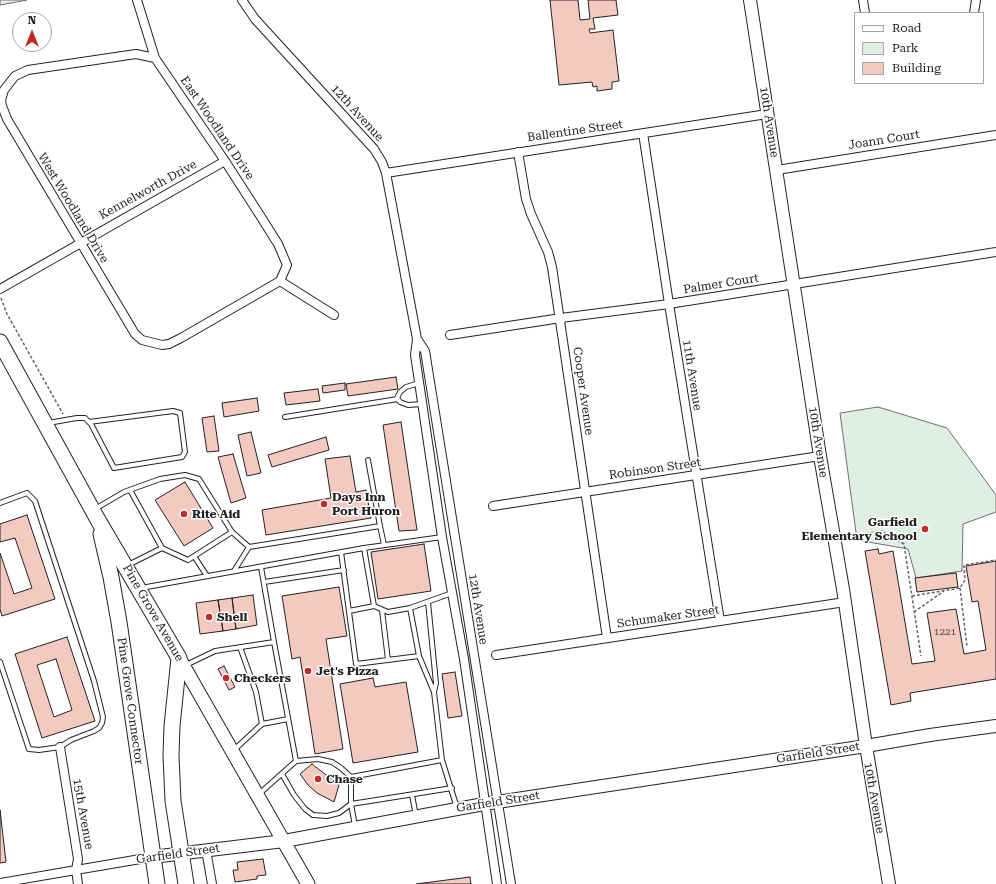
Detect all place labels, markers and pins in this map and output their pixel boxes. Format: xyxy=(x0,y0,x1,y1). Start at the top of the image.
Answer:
place label: Days Inn Port Huron xyxy=(332,490,400,518)
marker: Days Inn Port Huron xyxy=(319,499,329,509)
place label: Rite Aid xyxy=(192,507,240,521)
marker: Rite Aid xyxy=(179,509,189,519)
place label: Garfield Elementary School xyxy=(802,515,917,543)
marker: Garfield Elementary School xyxy=(920,524,930,534)
place label: Shell xyxy=(217,610,247,624)
marker: Shell xyxy=(204,612,214,622)
place label: Jet's Pizza xyxy=(316,664,379,678)
marker: Jet's Pizza xyxy=(303,666,313,676)
place label: Checkers xyxy=(234,671,291,685)
marker: Checkers xyxy=(221,673,231,683)
place label: Chase xyxy=(326,772,363,786)
marker: Chase xyxy=(313,774,323,784)

